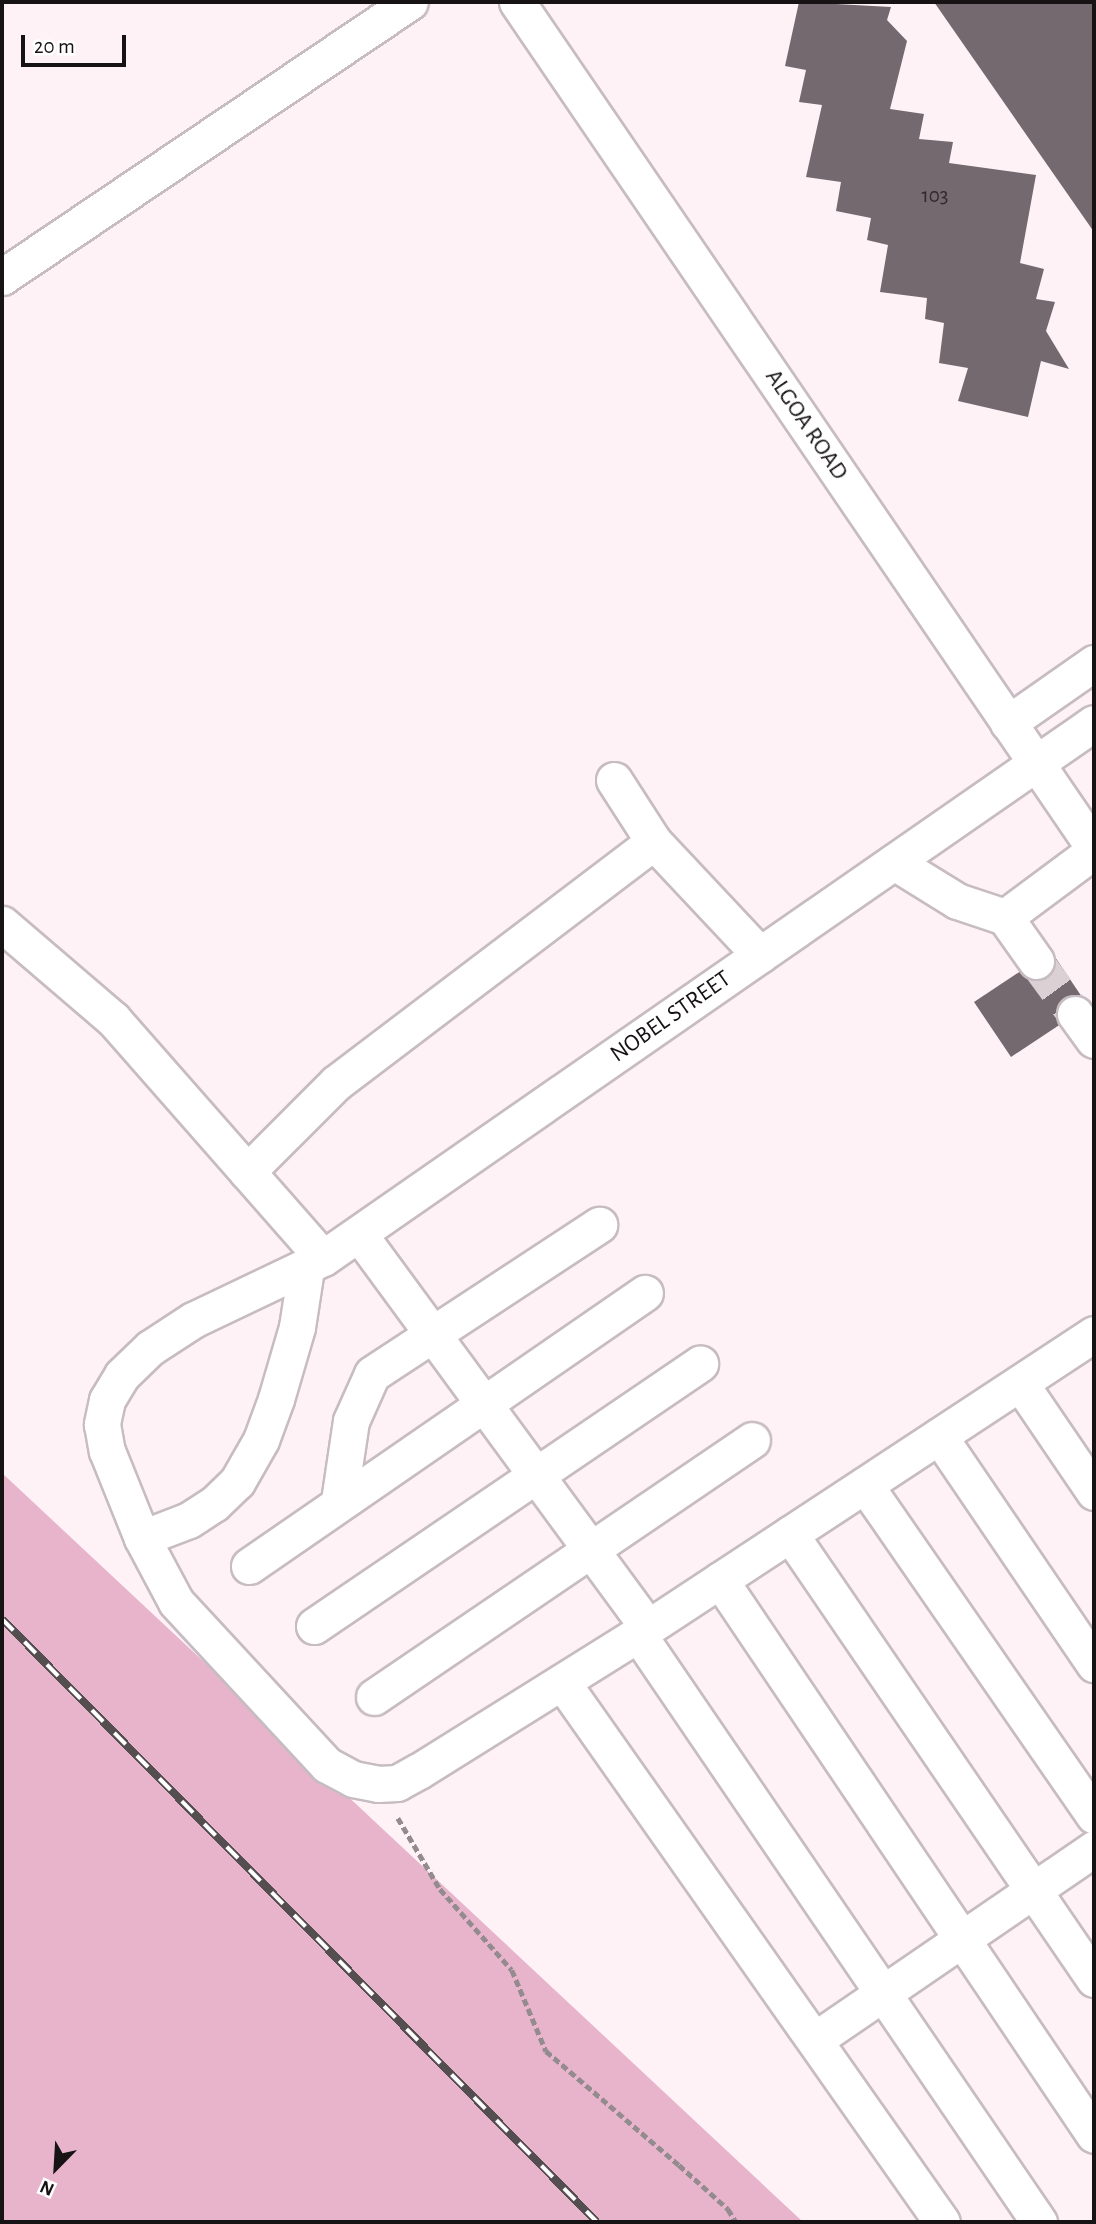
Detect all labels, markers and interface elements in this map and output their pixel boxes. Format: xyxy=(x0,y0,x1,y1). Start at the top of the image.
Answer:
scale bar xyxy=(24,21,130,65)
text: 20 m xyxy=(34,36,75,57)
house number: 103 xyxy=(922,183,948,209)
street label: ALGOA ROAD xyxy=(758,364,854,486)
street label: NOBEL STREET xyxy=(605,965,737,1069)
north arrow xyxy=(21,2133,91,2203)
text: N xyxy=(37,2176,57,2199)

